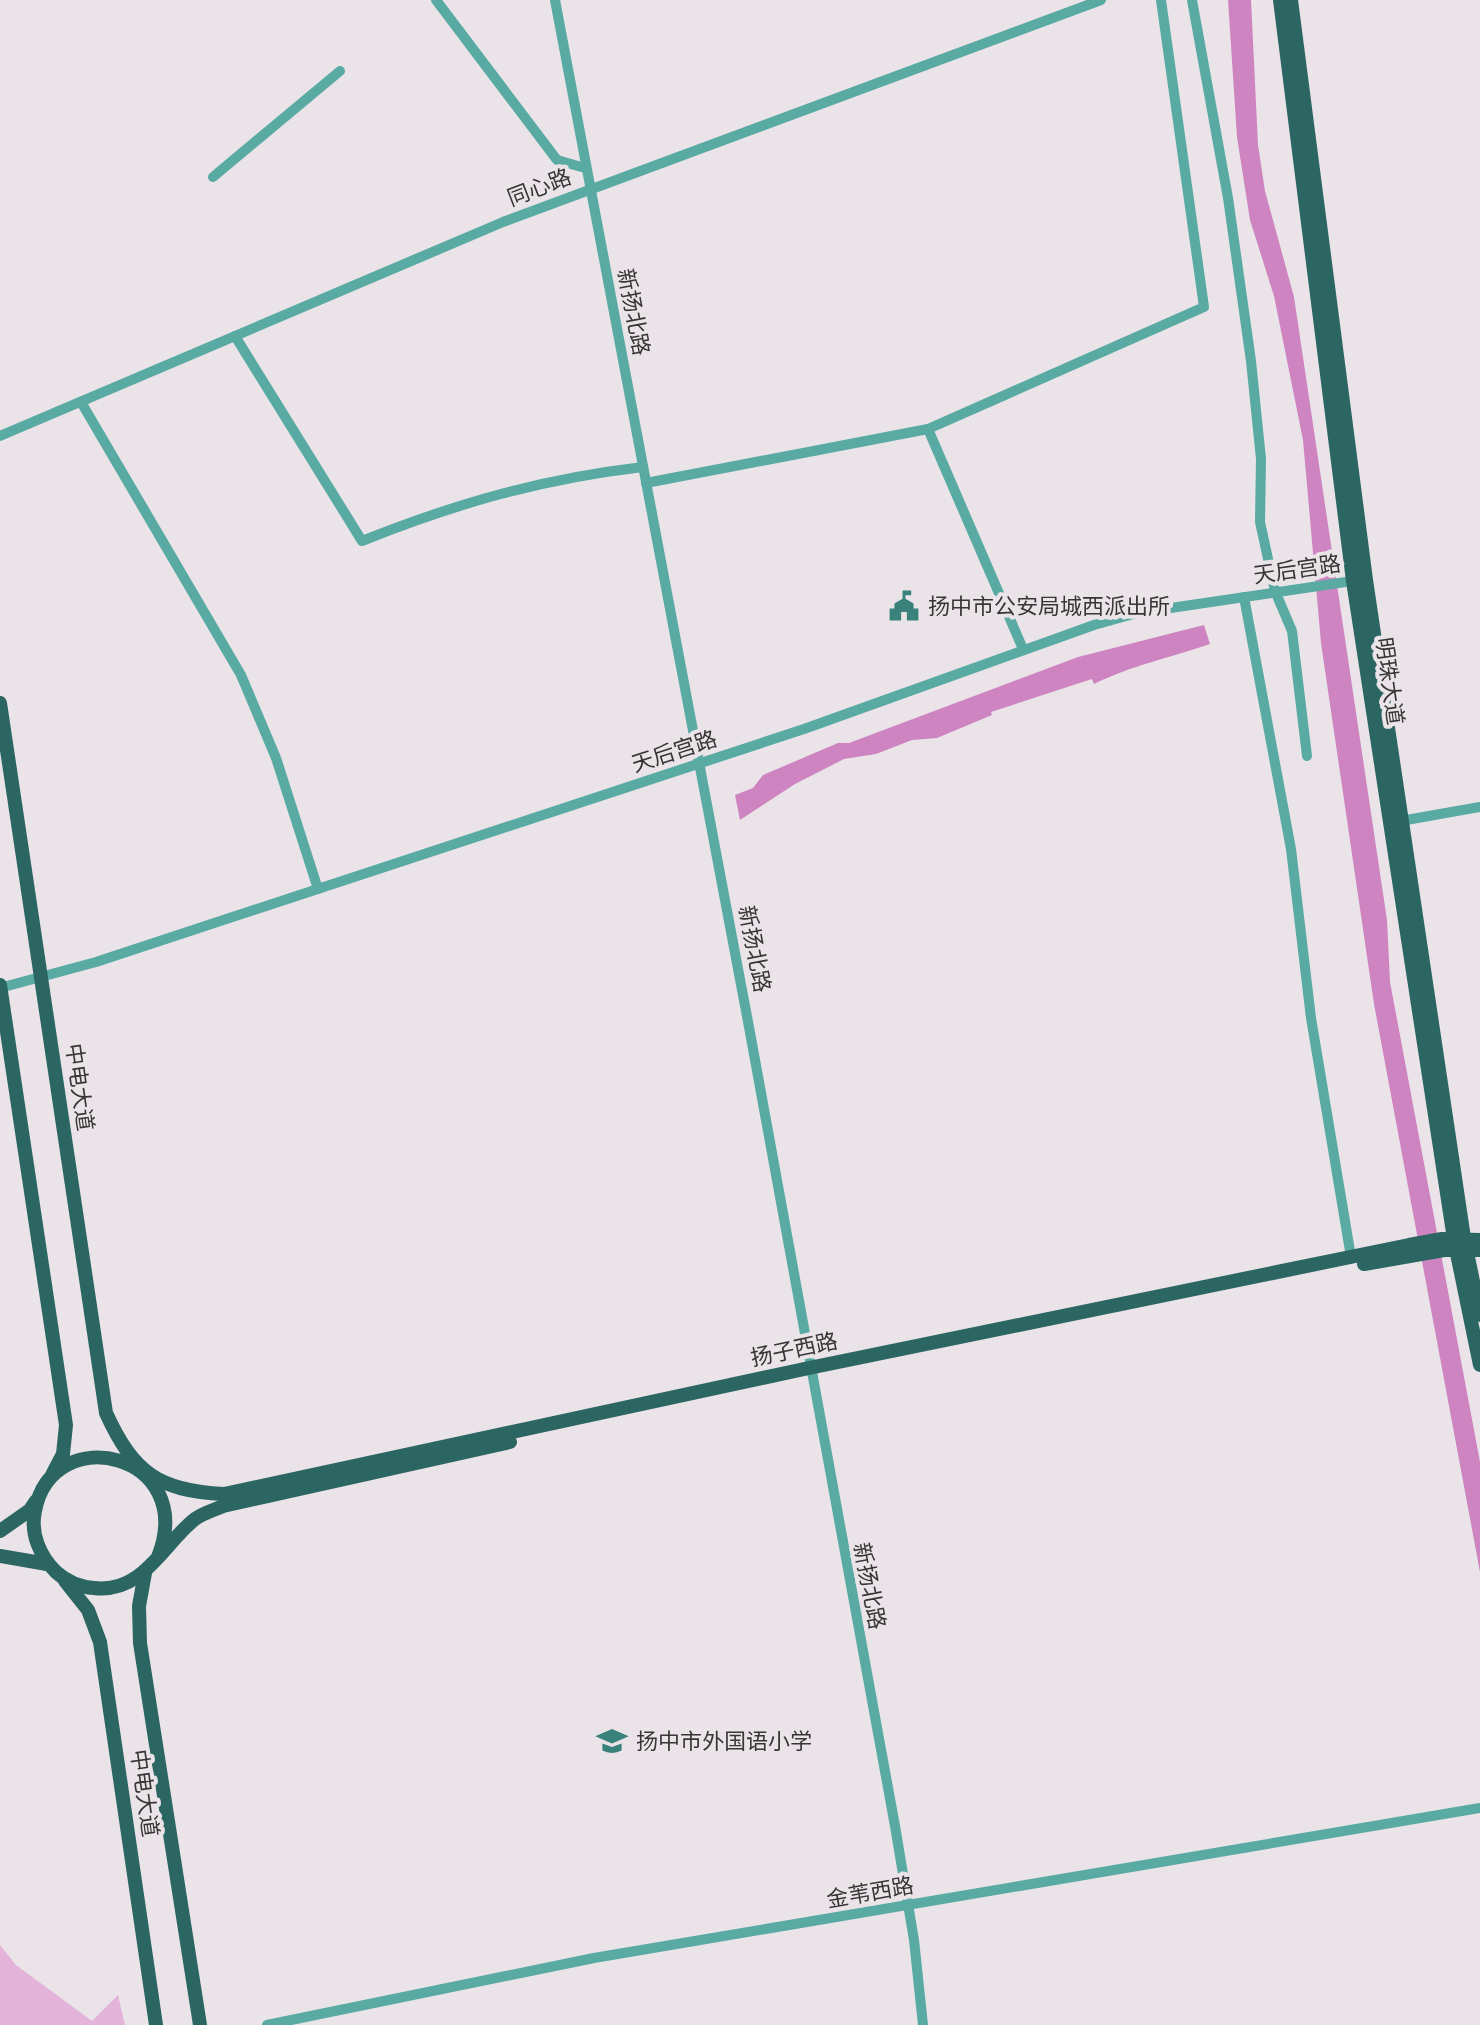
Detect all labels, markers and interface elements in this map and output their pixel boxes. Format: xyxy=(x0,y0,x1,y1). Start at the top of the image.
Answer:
street label: 同心路 xyxy=(503,162,574,211)
street label: 新扬北路 xyxy=(613,266,656,358)
street label: 天后宫路 xyxy=(1251,549,1342,588)
public building icon: 扬中市公安局城西派出所 xyxy=(887,589,921,623)
place label: 扬中市公安局城西派出所 xyxy=(928,592,1170,619)
street label: 明珠大道 xyxy=(1371,635,1410,726)
street label: 天后宫路 xyxy=(628,724,720,777)
street label: 新扬北路 xyxy=(734,903,777,995)
street label: 中电大道 xyxy=(61,1041,100,1132)
street label: 扬子西路 xyxy=(748,1326,840,1371)
street label: 新扬北路 xyxy=(849,1540,892,1632)
school or university icon: 扬中市外国语小学 xyxy=(595,1724,629,1758)
place label: 扬中市外国语小学 xyxy=(636,1727,812,1754)
street label: 中电大道 xyxy=(126,1747,165,1838)
street label: 金苇西路 xyxy=(824,1871,916,1912)

